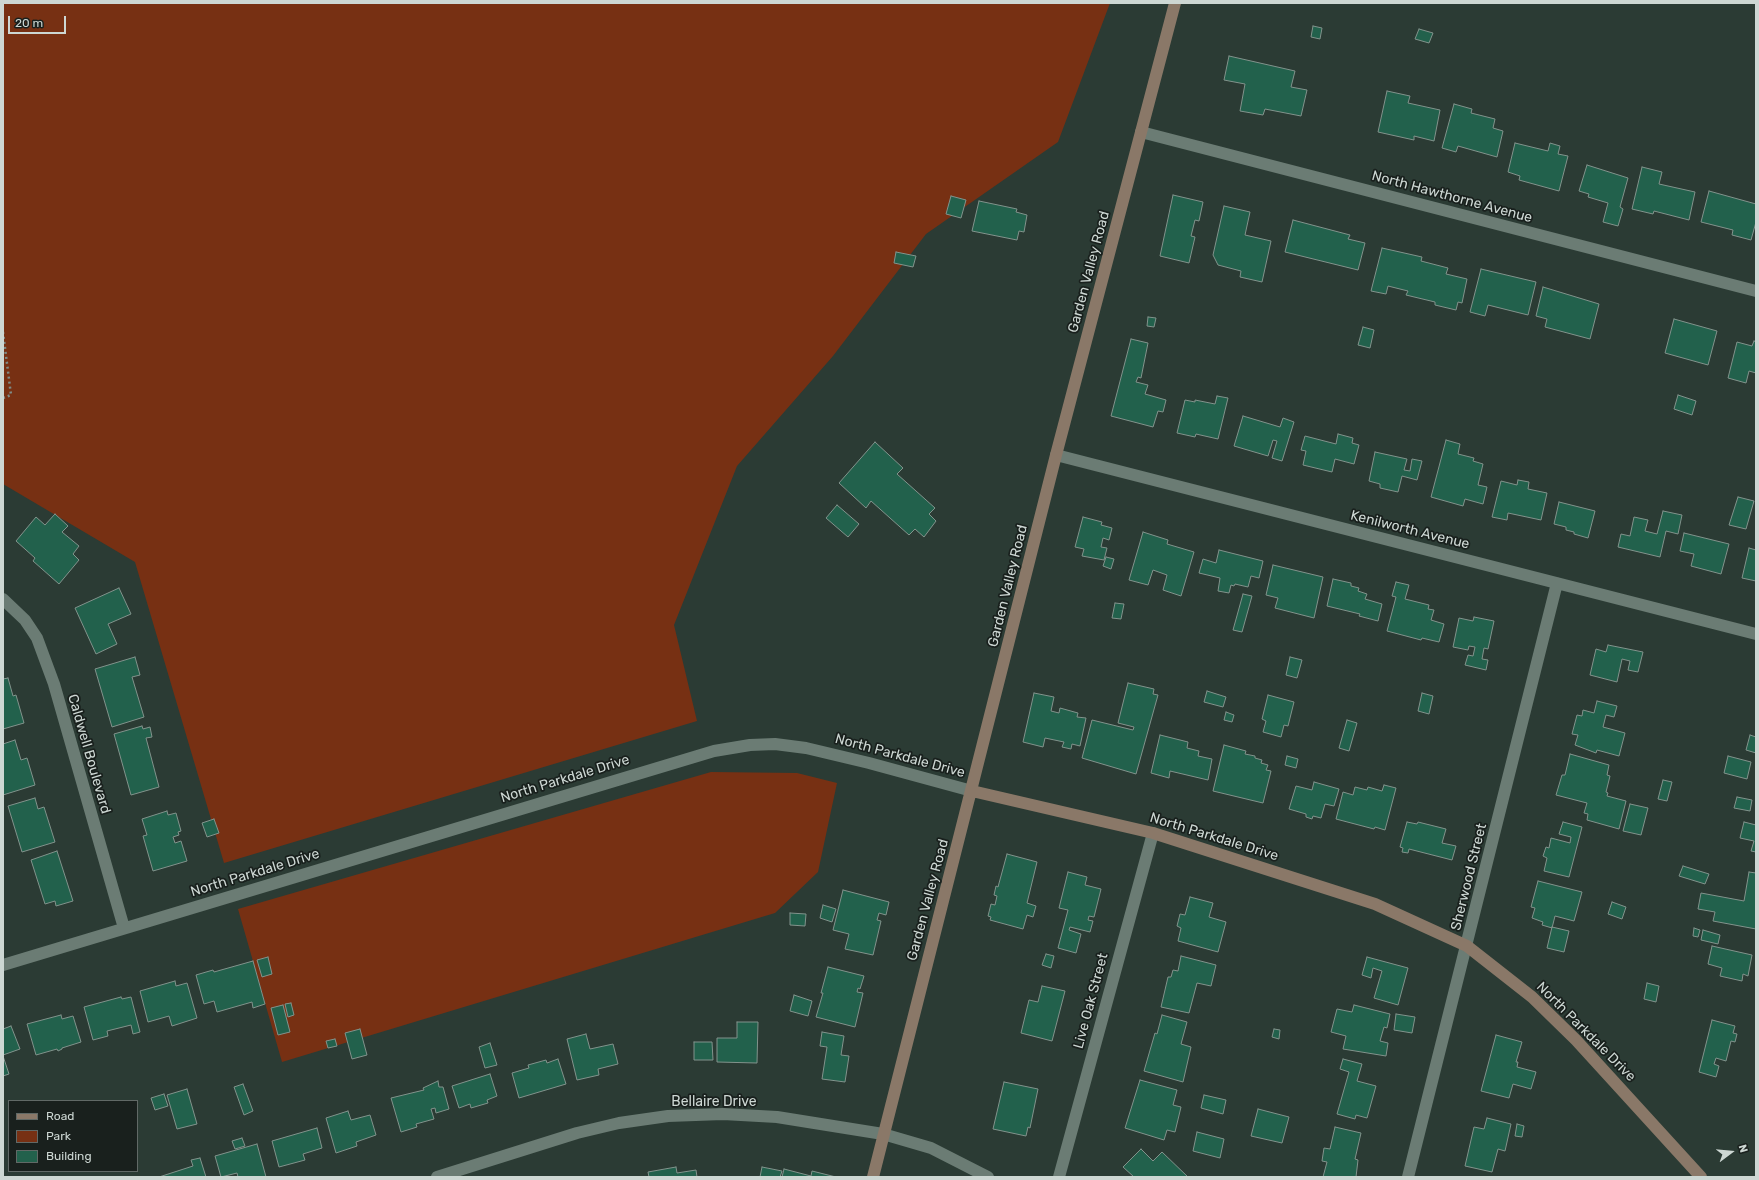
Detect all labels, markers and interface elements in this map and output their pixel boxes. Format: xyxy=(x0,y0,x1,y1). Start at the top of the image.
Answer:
scale bar xyxy=(10,8,68,34)
text: 20 m xyxy=(15,16,43,30)
street label: North Hawthorne Avenue xyxy=(1370,167,1534,227)
street label: Garden Valley Road xyxy=(1065,209,1113,335)
street label: Kenilworth Avenue xyxy=(1349,507,1471,553)
street label: Garden Valley Road xyxy=(985,523,1031,649)
street label: Caldwell Boulevard xyxy=(64,692,114,816)
street label: North Parkdale Drive xyxy=(833,731,967,781)
street label: North Parkdale Drive xyxy=(499,751,631,807)
street label: North Parkdale Drive xyxy=(1148,809,1280,865)
street label: Sherwood Street xyxy=(1448,822,1490,932)
street label: Garden Valley Road xyxy=(904,837,952,963)
street label: North Parkdale Drive xyxy=(189,845,321,901)
street label: Live Oak Street xyxy=(1070,951,1112,1051)
street label: North Parkdale Drive xyxy=(1533,979,1639,1085)
street label: Bellaire Drive xyxy=(671,1094,757,1110)
legend xyxy=(8,1100,138,1172)
text: Road xyxy=(46,1109,74,1123)
text: Park xyxy=(46,1129,71,1143)
north arrow xyxy=(1711,1132,1751,1172)
text: N xyxy=(1736,1143,1750,1154)
text: Building xyxy=(46,1149,92,1163)

